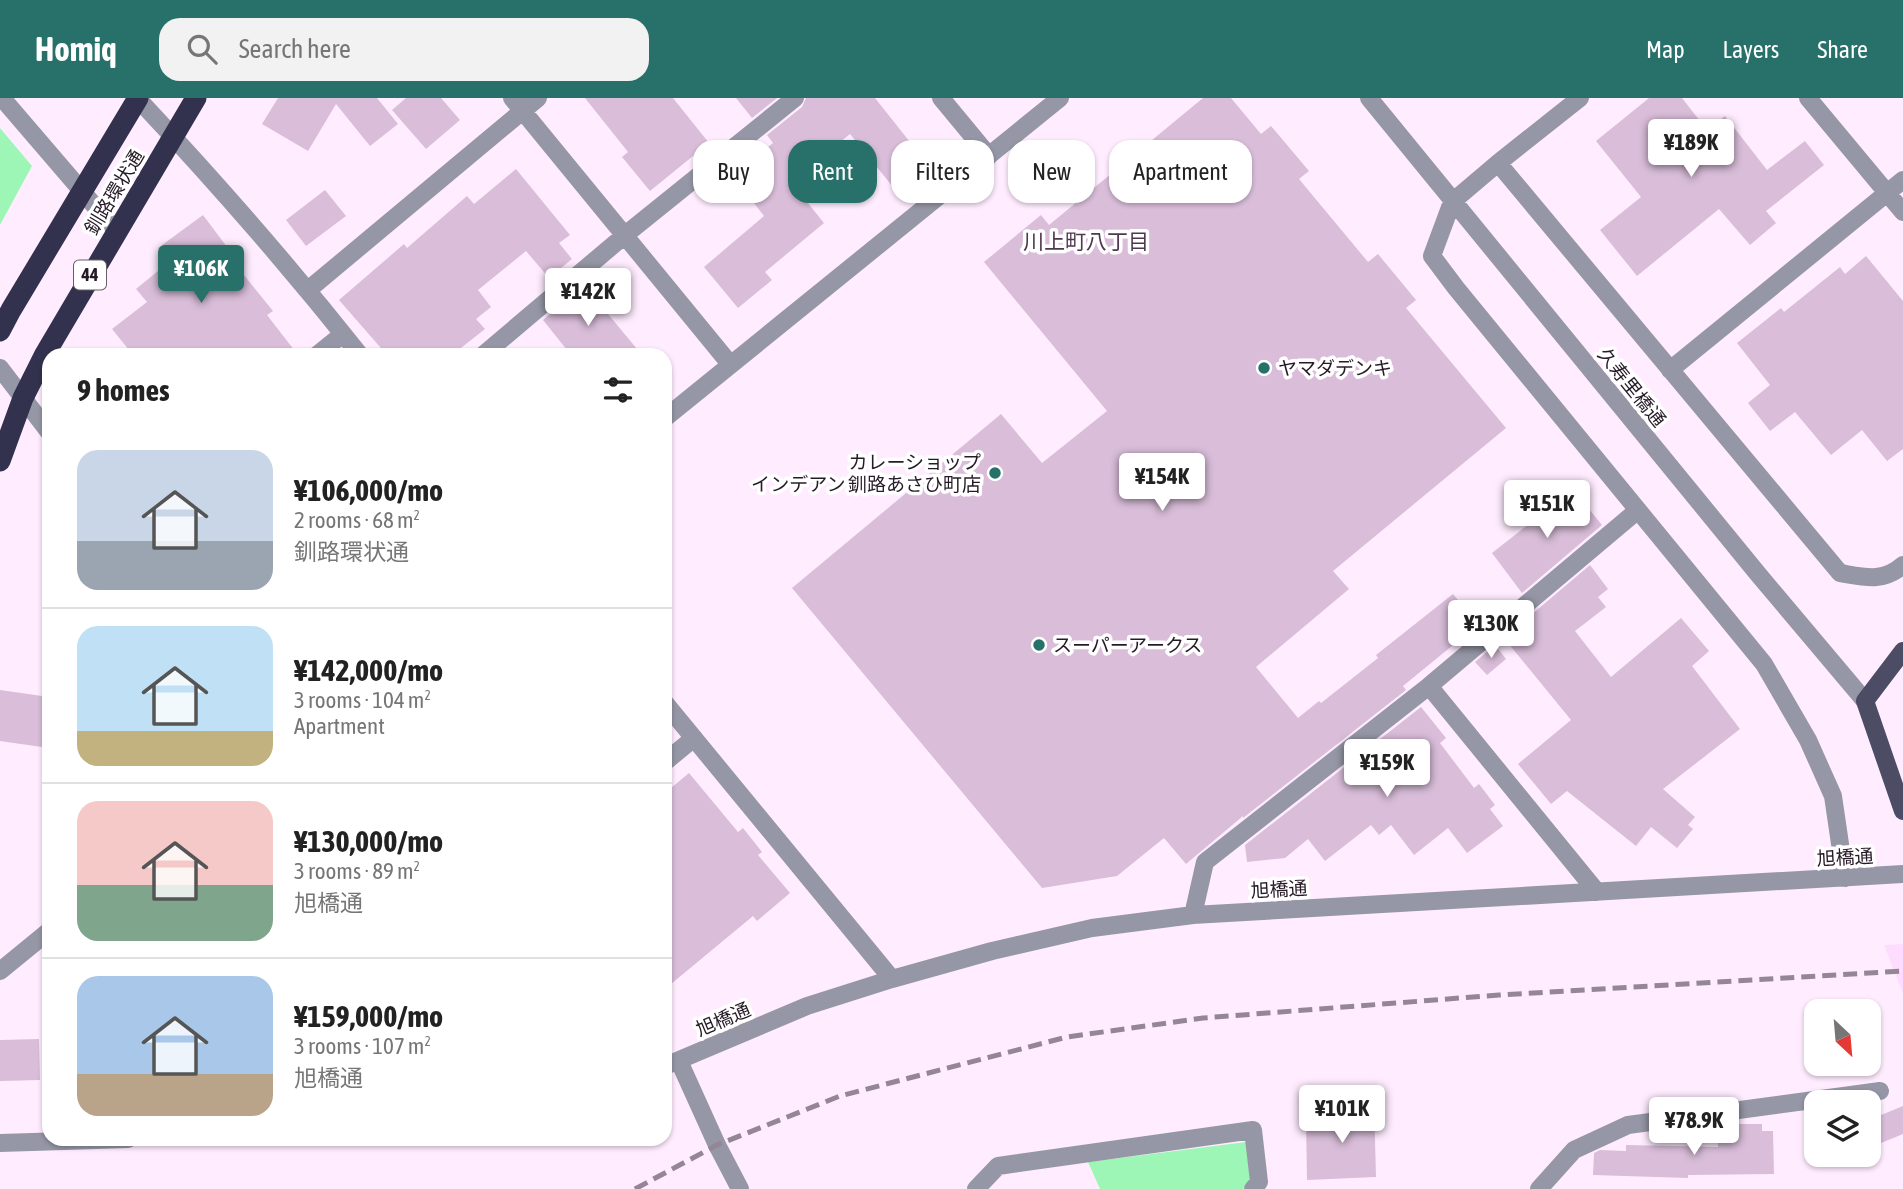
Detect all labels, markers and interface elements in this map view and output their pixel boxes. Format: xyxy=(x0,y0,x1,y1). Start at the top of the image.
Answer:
search box xyxy=(159,18,649,81)
text: Homiq xyxy=(35,30,117,68)
icon: search xyxy=(183,30,221,68)
text: Search here xyxy=(239,34,351,64)
text: Map xyxy=(1646,36,1685,63)
text: Layers xyxy=(1723,36,1779,63)
text: Share xyxy=(1817,36,1868,63)
pin: ¥189K xyxy=(1642,120,1740,179)
text: ¥189K xyxy=(1664,129,1718,155)
chip: Buy xyxy=(693,140,774,203)
chip: Rent xyxy=(788,140,877,203)
chip: Filters xyxy=(891,140,994,203)
chip: New xyxy=(1008,140,1095,203)
chip: Apartment xyxy=(1109,140,1252,203)
street label: 釧路環状通 xyxy=(80,146,148,238)
district label: 川上町八丁目 xyxy=(1023,229,1149,253)
pin: ¥106K xyxy=(152,246,250,305)
text: ¥106K xyxy=(174,255,228,281)
road number: 44 xyxy=(74,260,106,290)
pin: ¥142K xyxy=(539,268,637,328)
text: ¥142K xyxy=(561,278,615,304)
street label: 久寿里橋通 xyxy=(1594,343,1670,431)
place label: ヤマダデンキ xyxy=(1278,357,1392,379)
marker: ヤマダデンキ xyxy=(1256,360,1272,376)
icon: filters xyxy=(599,371,637,409)
text: 9 homes xyxy=(77,373,170,407)
place label: カレーショップ インデアン 釧路あさひ町店 xyxy=(751,451,981,495)
pin: ¥154K xyxy=(1113,454,1211,513)
text: ¥154K xyxy=(1135,463,1189,489)
marker: カレーショップ インデアン 釧路あさひ町店 xyxy=(987,465,1003,481)
text: ¥106,000/mo xyxy=(294,473,443,507)
icon: home xyxy=(133,478,217,562)
pin: ¥151K xyxy=(1498,480,1596,540)
text: ¥151K xyxy=(1520,490,1574,516)
text: 2 rooms · 68 m² xyxy=(294,507,420,533)
text: 釧路環状通 xyxy=(294,539,409,565)
pin: ¥130K xyxy=(1442,601,1540,660)
text: ¥130K xyxy=(1464,610,1518,636)
place label: スーパーアークス xyxy=(1053,634,1202,656)
marker: スーパーアークス xyxy=(1031,637,1047,653)
text: ¥142,000/mo xyxy=(294,653,443,687)
icon: home xyxy=(133,654,217,738)
text: 3 rooms · 104 m² xyxy=(294,687,431,713)
text: Apartment xyxy=(294,713,385,739)
pin: ¥159K xyxy=(1338,740,1436,799)
text: ¥159K xyxy=(1360,749,1414,775)
text: ¥130,000/mo xyxy=(294,824,443,858)
icon: home xyxy=(133,829,217,913)
street label: 旭橋通 xyxy=(1816,845,1874,869)
text: 3 rooms · 89 m² xyxy=(294,858,420,884)
street label: 旭橋通 xyxy=(1250,877,1308,901)
text: 旭橋通 xyxy=(294,890,363,916)
street label: 旭橋通 xyxy=(692,998,754,1040)
text: ¥159,000/mo xyxy=(294,999,443,1033)
north arrow xyxy=(1804,999,1881,1076)
map controls xyxy=(1804,999,1881,1167)
icon: home xyxy=(133,1004,217,1088)
text: 3 rooms · 107 m² xyxy=(294,1033,431,1059)
text: 旭橋通 xyxy=(294,1065,363,1091)
pin: ¥101K xyxy=(1293,1086,1391,1145)
button: layers xyxy=(1804,1090,1881,1167)
text: ¥101K xyxy=(1315,1095,1369,1121)
pin: ¥78.9K xyxy=(1637,1098,1751,1157)
text: ¥78.9K xyxy=(1665,1107,1723,1133)

